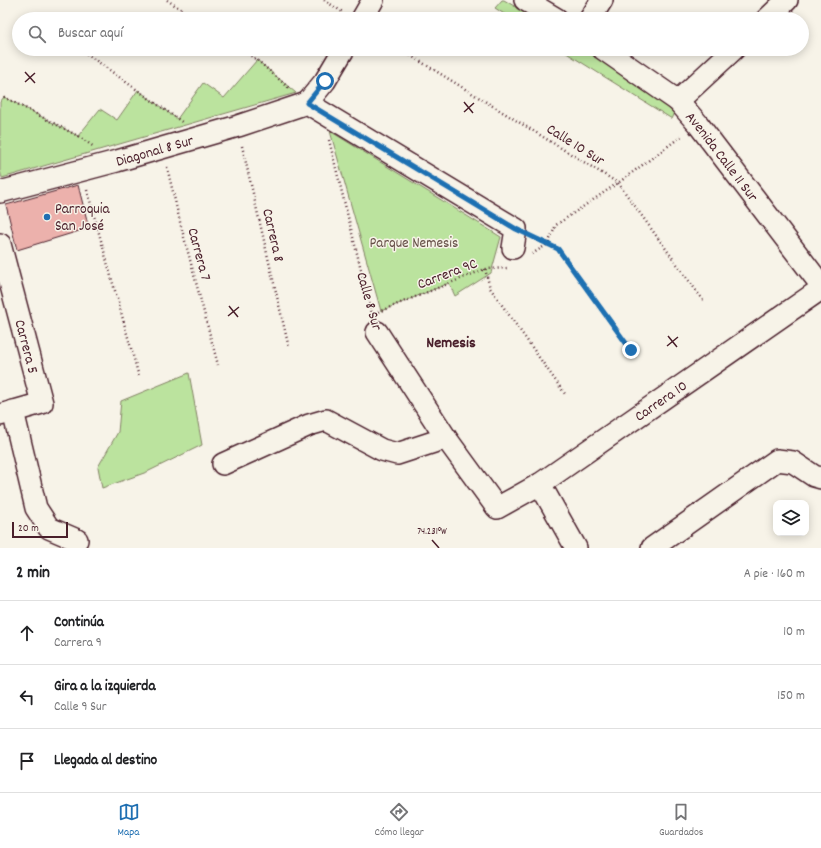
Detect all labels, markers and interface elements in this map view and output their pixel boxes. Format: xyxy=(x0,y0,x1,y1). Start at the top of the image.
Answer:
search box xyxy=(12,12,809,56)
icon: search xyxy=(26,23,48,45)
text: Buscar aquí xyxy=(58,23,123,45)
route start xyxy=(316,72,334,90)
street label: Avenida Calle 11 Sur xyxy=(679,107,763,207)
street label: Calle 10 Sur xyxy=(541,119,609,173)
street label: Diagonal 8 Sur xyxy=(114,130,197,174)
place label: Parroquia San José xyxy=(55,199,111,238)
street label: Carrera 8 xyxy=(255,207,289,264)
marker: Parroquia San José xyxy=(42,212,52,222)
street label: Carrera 7 xyxy=(180,226,216,284)
park label: Parque Nemesis xyxy=(370,233,458,255)
street label: Carrera 9C xyxy=(415,253,481,296)
street label: Calle 8 Sur xyxy=(349,270,387,334)
street label: Carrera 5 xyxy=(7,317,43,377)
district label: Nemesis xyxy=(426,332,476,355)
route end xyxy=(622,341,640,359)
street label: Carrera 10 xyxy=(631,376,692,428)
map controls xyxy=(773,500,809,536)
button: layers xyxy=(773,500,809,536)
scale bar xyxy=(12,520,68,539)
text: 20 m xyxy=(18,521,39,537)
text: 74.231°W xyxy=(417,525,447,539)
text: 2 min xyxy=(16,562,50,586)
text: A pie · 160 m xyxy=(744,565,805,584)
text: Continúa xyxy=(54,612,104,634)
icon: ahead xyxy=(16,622,38,644)
text: 10 m xyxy=(783,623,805,642)
text: Carrera 9 xyxy=(54,634,102,653)
text: Gira a la izquierda xyxy=(54,676,155,698)
icon: left xyxy=(16,686,38,708)
text: 150 m xyxy=(777,687,805,706)
text: Calle 9 Sur xyxy=(54,698,107,717)
icon: arrive xyxy=(16,750,38,772)
text: Llegada al destino xyxy=(54,750,157,772)
tab: Mapa xyxy=(118,801,140,841)
tab: Cómo llegar xyxy=(375,801,424,841)
tab: Guardados xyxy=(659,801,703,841)

